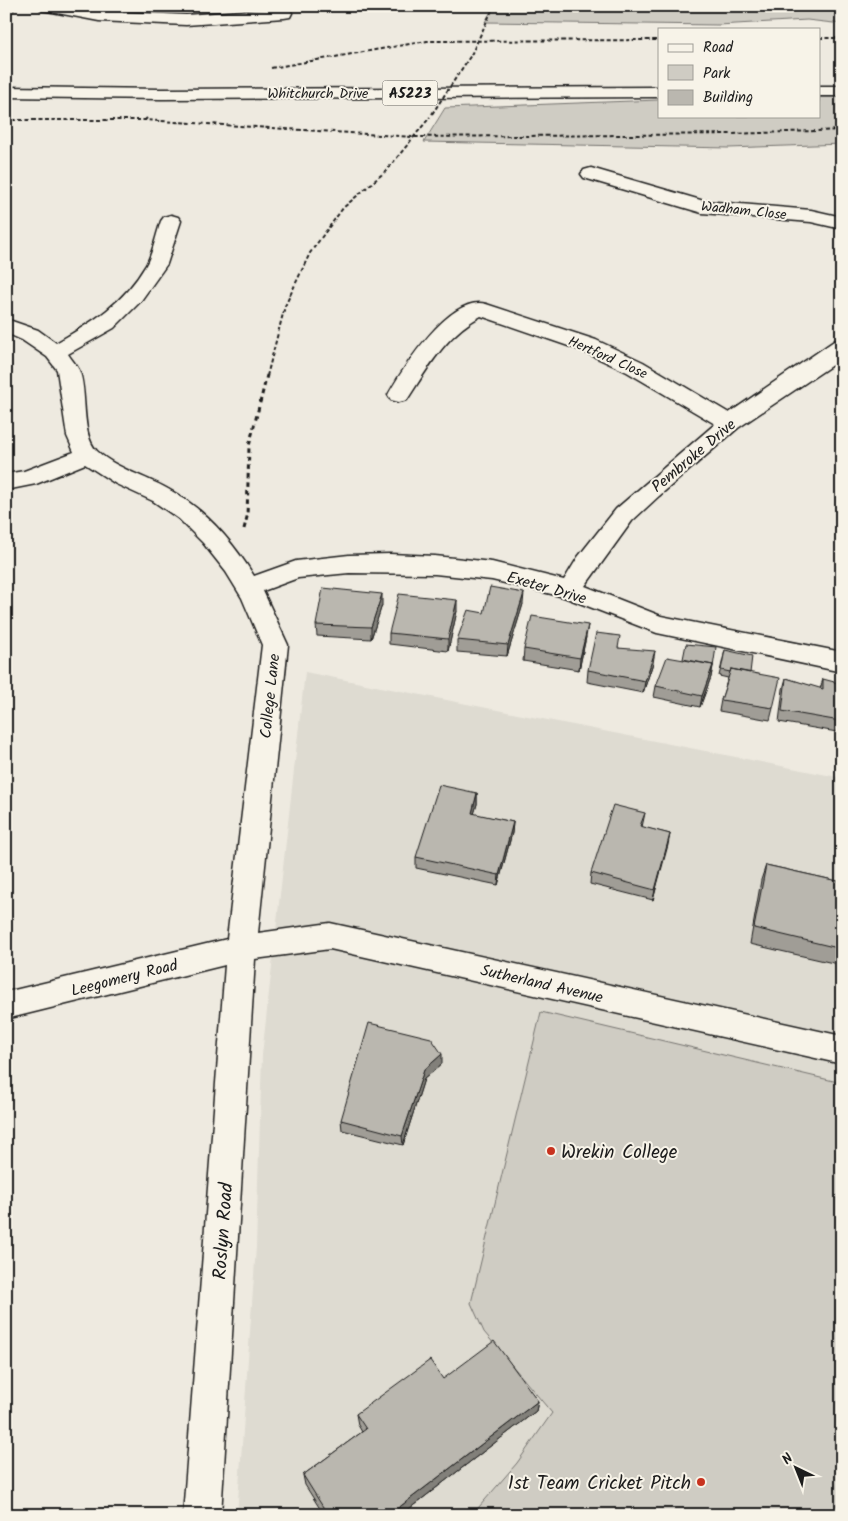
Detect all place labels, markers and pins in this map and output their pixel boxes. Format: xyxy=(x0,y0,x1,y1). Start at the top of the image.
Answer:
place label: Wrekin College xyxy=(561,1138,678,1168)
marker: Wrekin College xyxy=(545,1145,557,1157)
place label: 1st Team Cricket Pitch xyxy=(508,1469,691,1499)
marker: 1st Team Cricket Pitch xyxy=(695,1476,707,1488)

